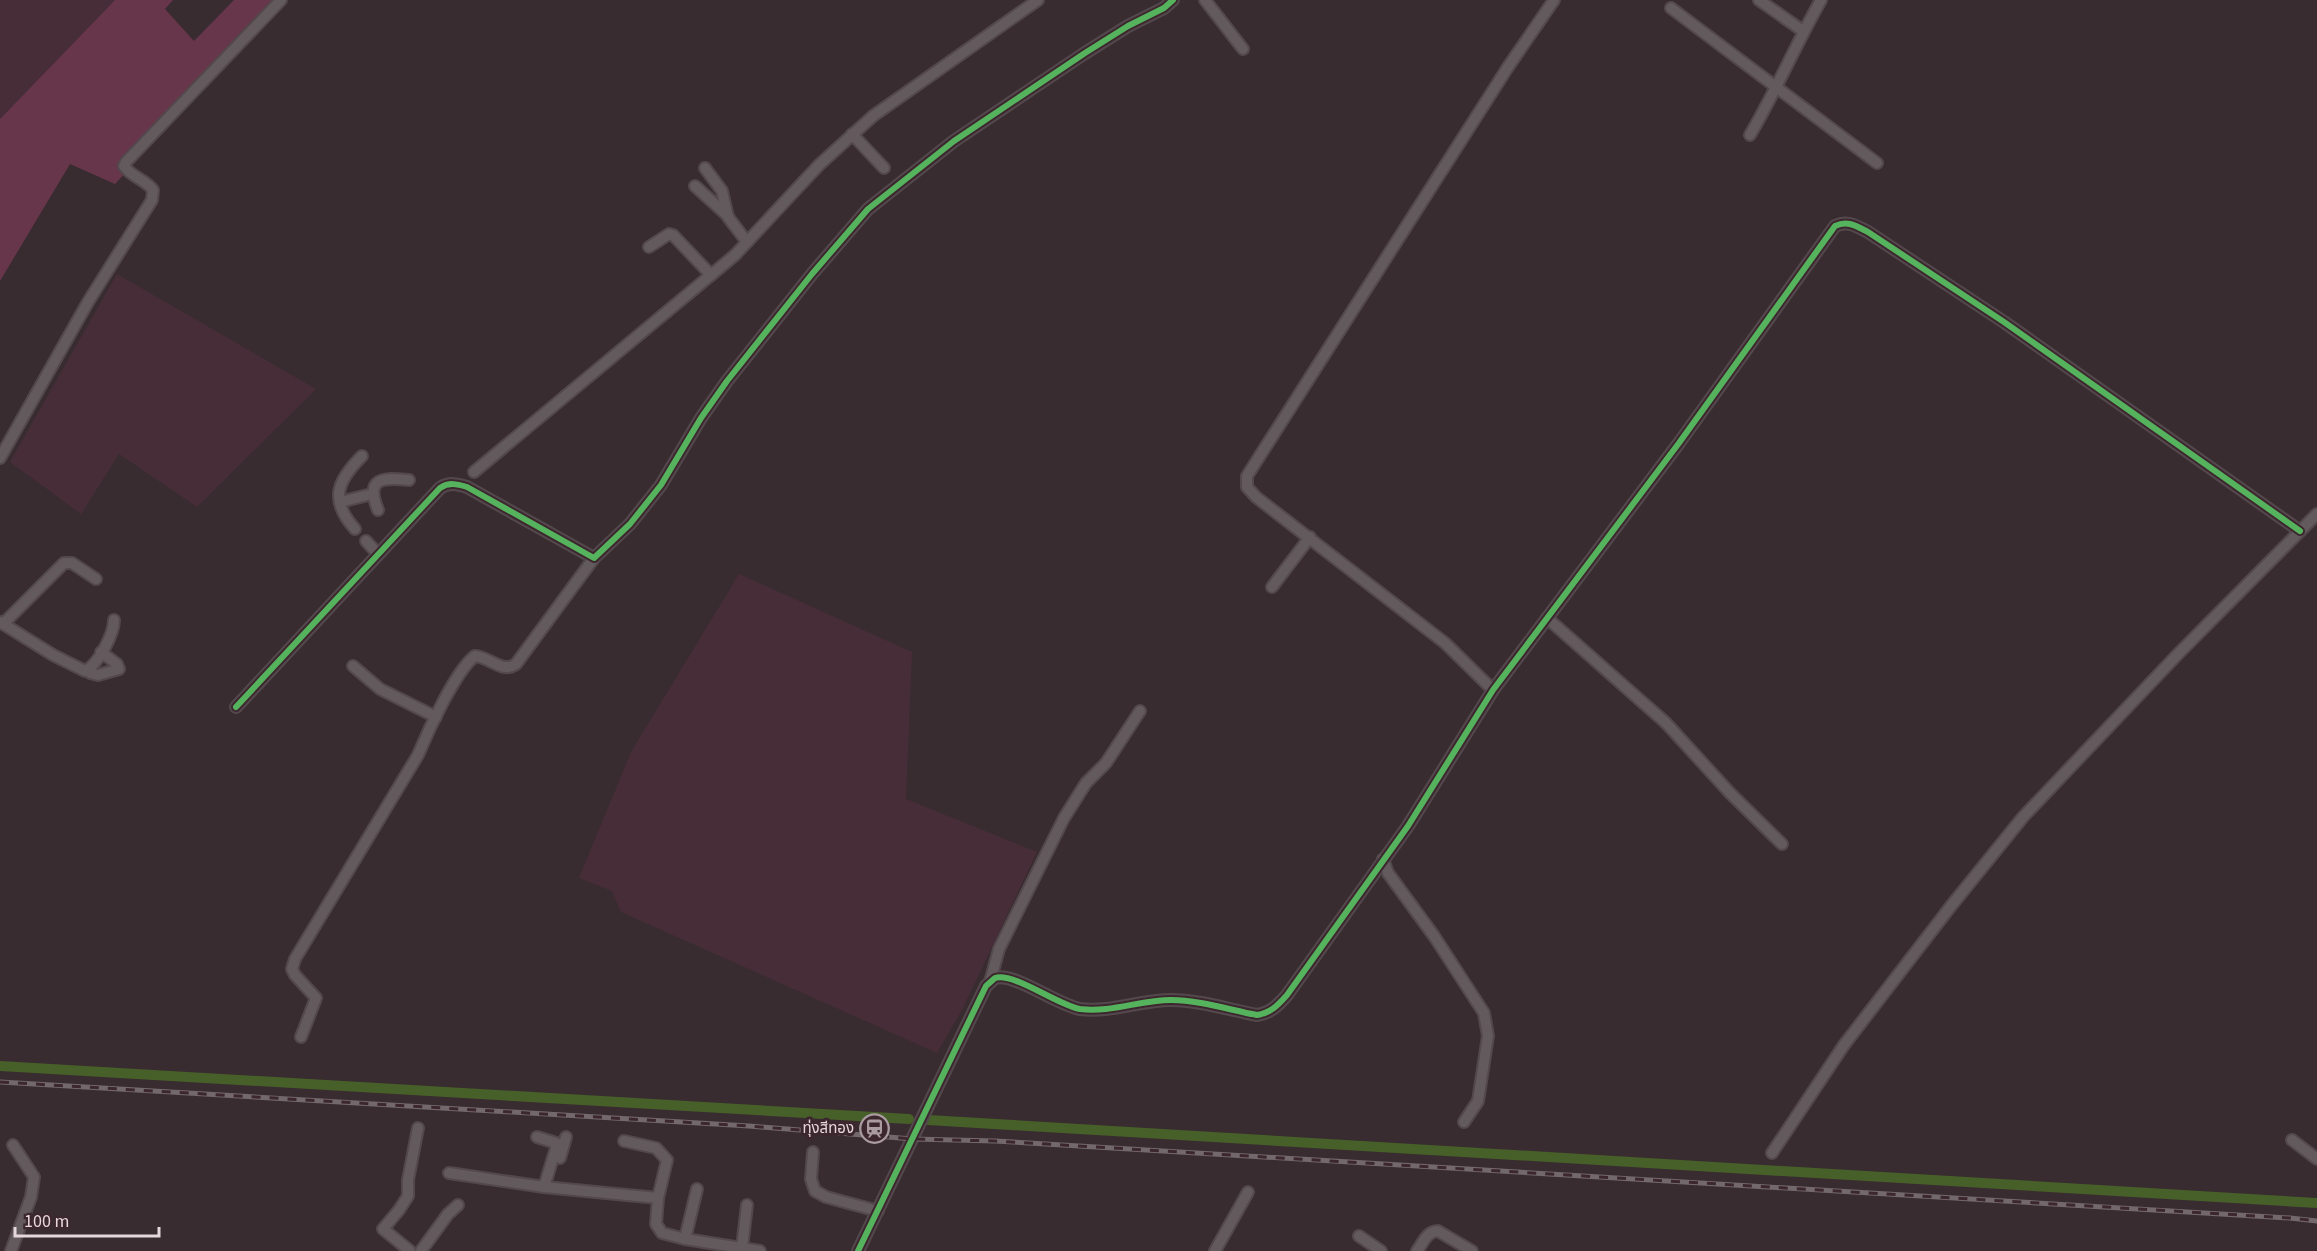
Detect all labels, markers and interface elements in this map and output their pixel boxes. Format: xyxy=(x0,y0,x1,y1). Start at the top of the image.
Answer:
station icon: ทุ่งสีทอง xyxy=(859,1112,891,1144)
place label: ทุ่งสีทอง xyxy=(802,1118,854,1139)
scale bar xyxy=(15,1200,159,1238)
text: 100 m xyxy=(24,1209,69,1234)

